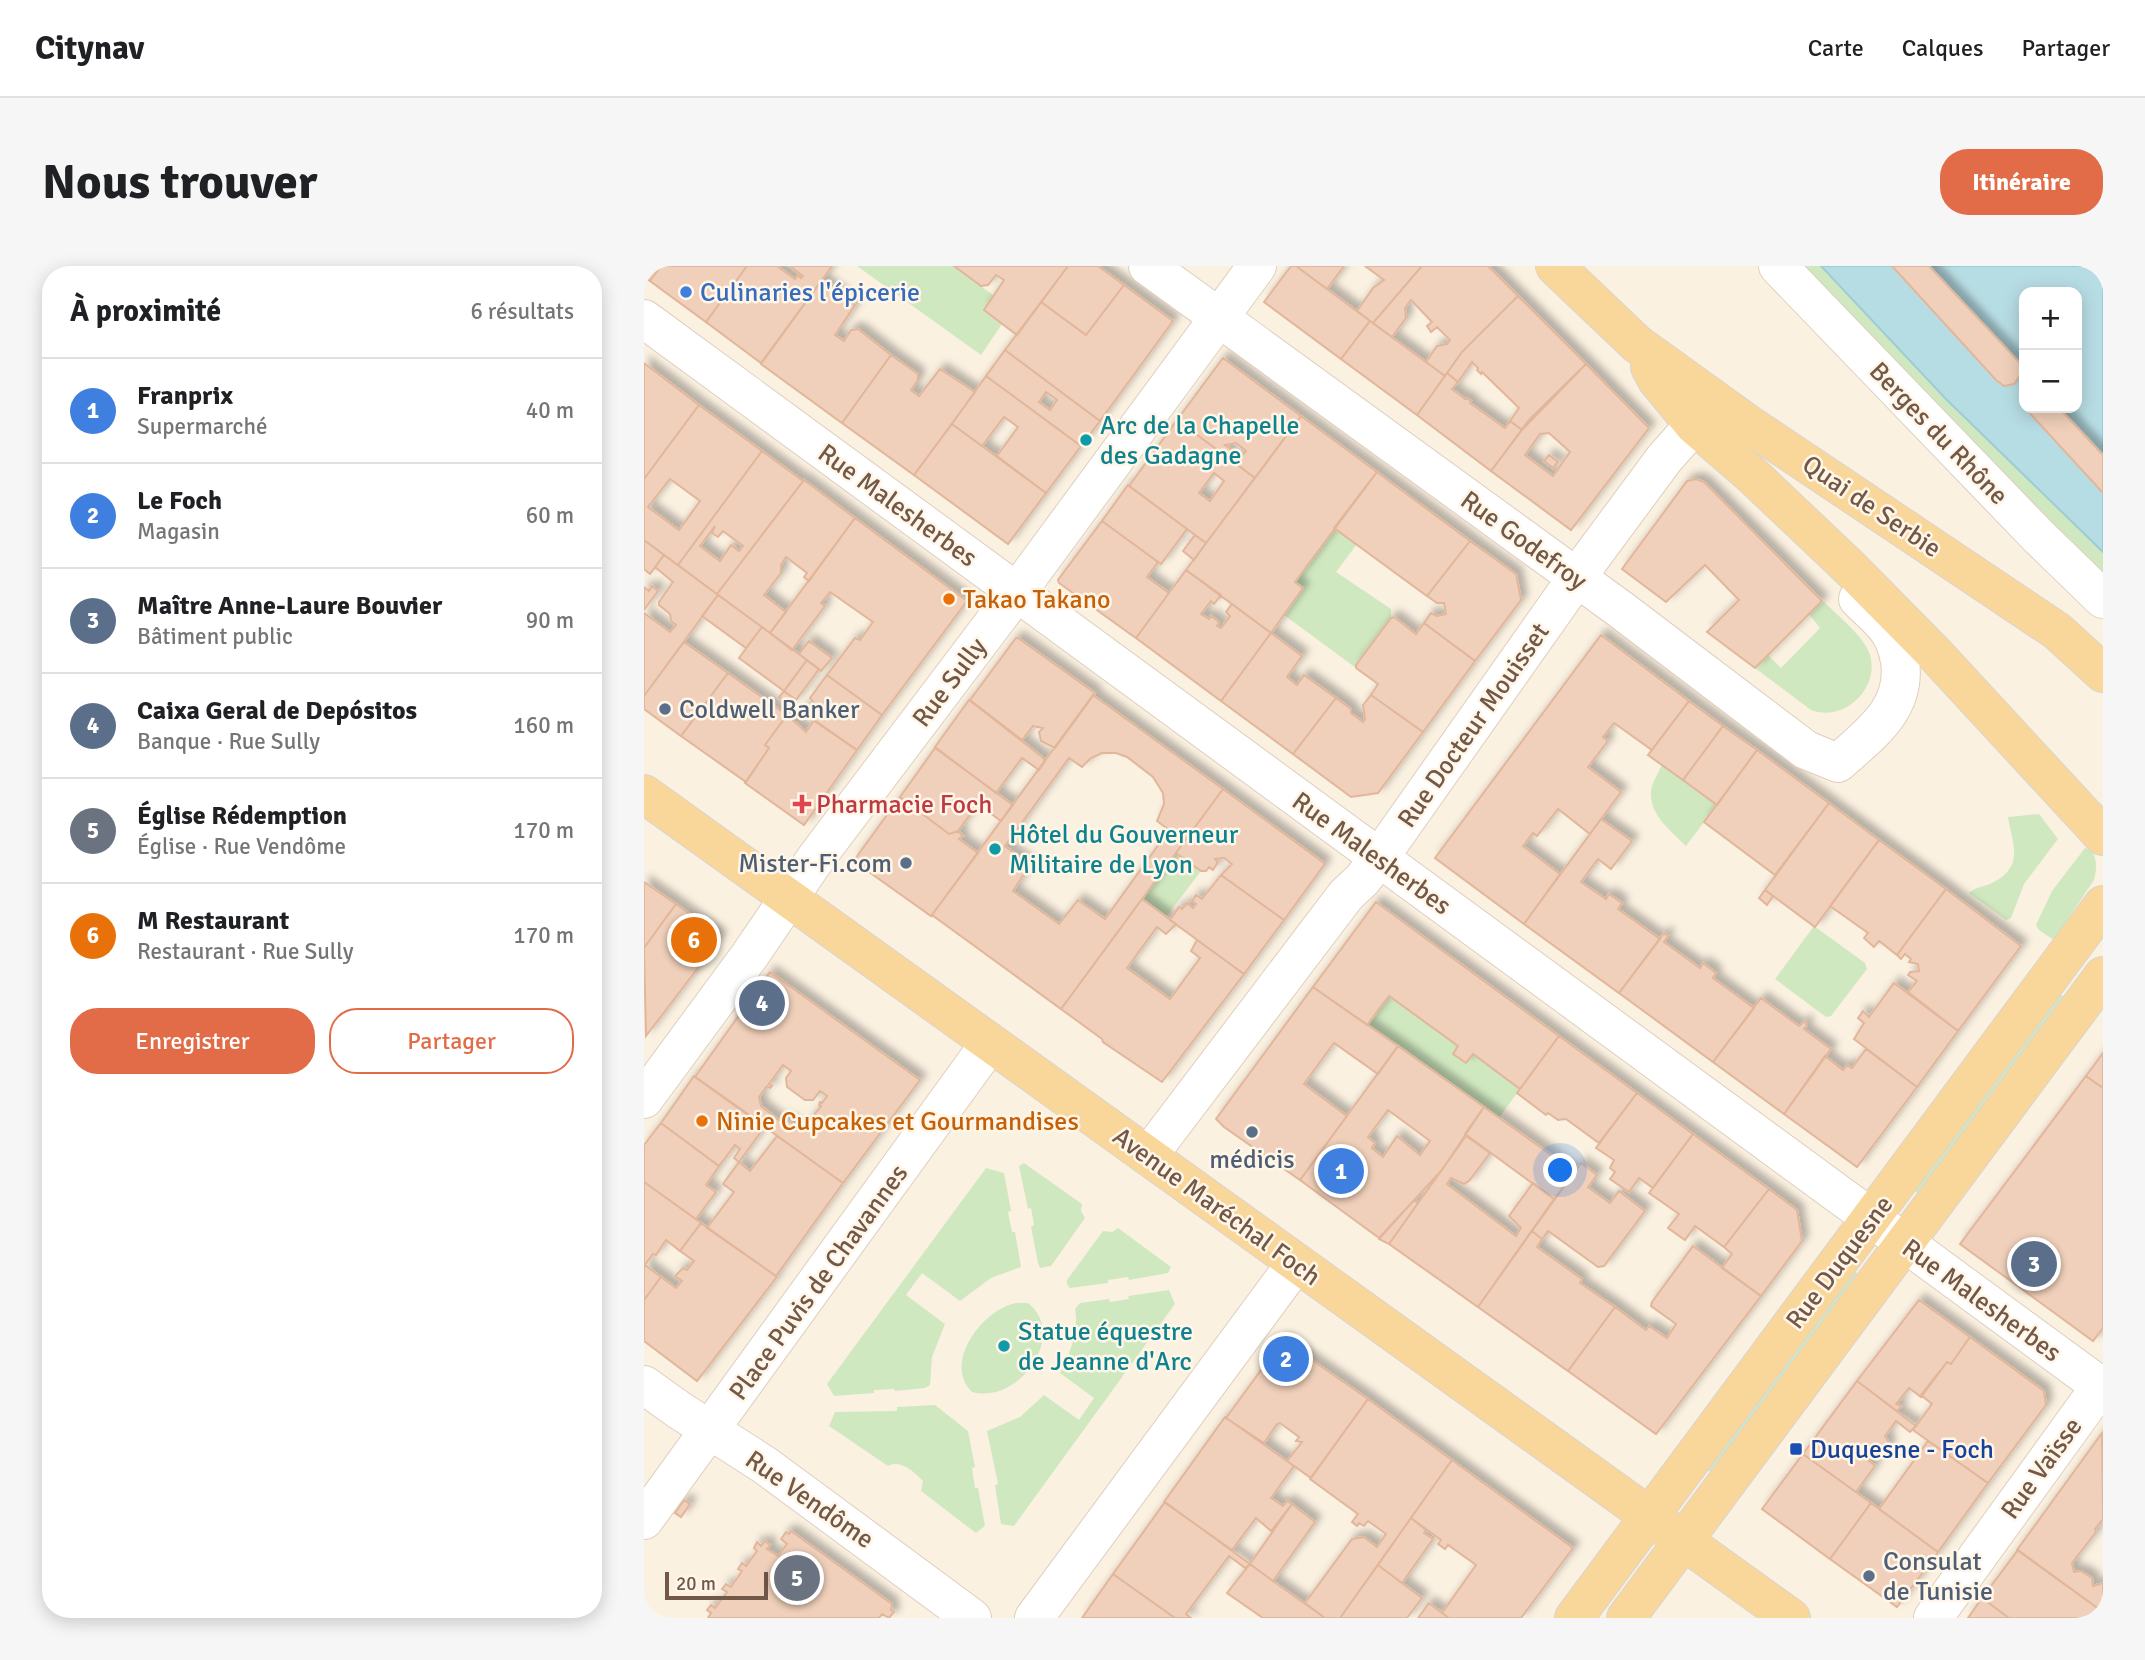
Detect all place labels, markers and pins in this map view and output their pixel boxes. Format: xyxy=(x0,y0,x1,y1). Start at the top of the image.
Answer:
place label: Culinaries l'épicerie xyxy=(700,277,920,309)
marker: Culinaries l'épicerie xyxy=(678,284,694,300)
place label: Arc de la Chapelle des Gadagne xyxy=(1100,410,1300,472)
marker: Arc de la Chapelle des Gadagne xyxy=(1078,432,1094,448)
place label: Takao Takano xyxy=(963,584,1110,616)
marker: Takao Takano xyxy=(941,591,957,607)
place label: Coldwell Banker xyxy=(679,694,860,726)
marker: Coldwell Banker xyxy=(657,701,673,717)
place label: Pharmacie Foch xyxy=(816,789,993,821)
marker: Pharmacie Foch xyxy=(794,796,810,812)
place label: Hôtel du Gouverneur Militaire de Lyon xyxy=(1009,819,1239,881)
marker: Hôtel du Gouverneur Militaire de Lyon xyxy=(987,841,1003,857)
place label: Mister-Fi.com xyxy=(738,848,892,880)
marker: Mister-Fi.com xyxy=(898,855,914,871)
pin: 6 xyxy=(671,914,717,966)
pin: 4 xyxy=(739,977,785,1029)
place label: Ninie Cupcakes et Gourmandises xyxy=(716,1106,1079,1138)
marker: Ninie Cupcakes et Gourmandises xyxy=(694,1113,710,1129)
marker: médicis xyxy=(1244,1124,1260,1140)
place label: médicis xyxy=(1209,1144,1295,1176)
pin: 1 xyxy=(1318,1145,1364,1197)
pin: 3 xyxy=(2011,1238,2057,1290)
place label: Statue équestre de Jeanne d'Arc xyxy=(1018,1316,1193,1378)
pin: 2 xyxy=(1263,1333,1309,1385)
marker: Statue équestre de Jeanne d'Arc xyxy=(996,1338,1012,1354)
place label: Duquesne - Foch xyxy=(1810,1434,1994,1466)
marker: Duquesne - Foch xyxy=(1788,1441,1804,1457)
place label: Consulat de Tunisie xyxy=(1883,1546,1993,1608)
pin: 5 xyxy=(774,1552,820,1604)
marker: Consulat de Tunisie xyxy=(1861,1568,1877,1584)

